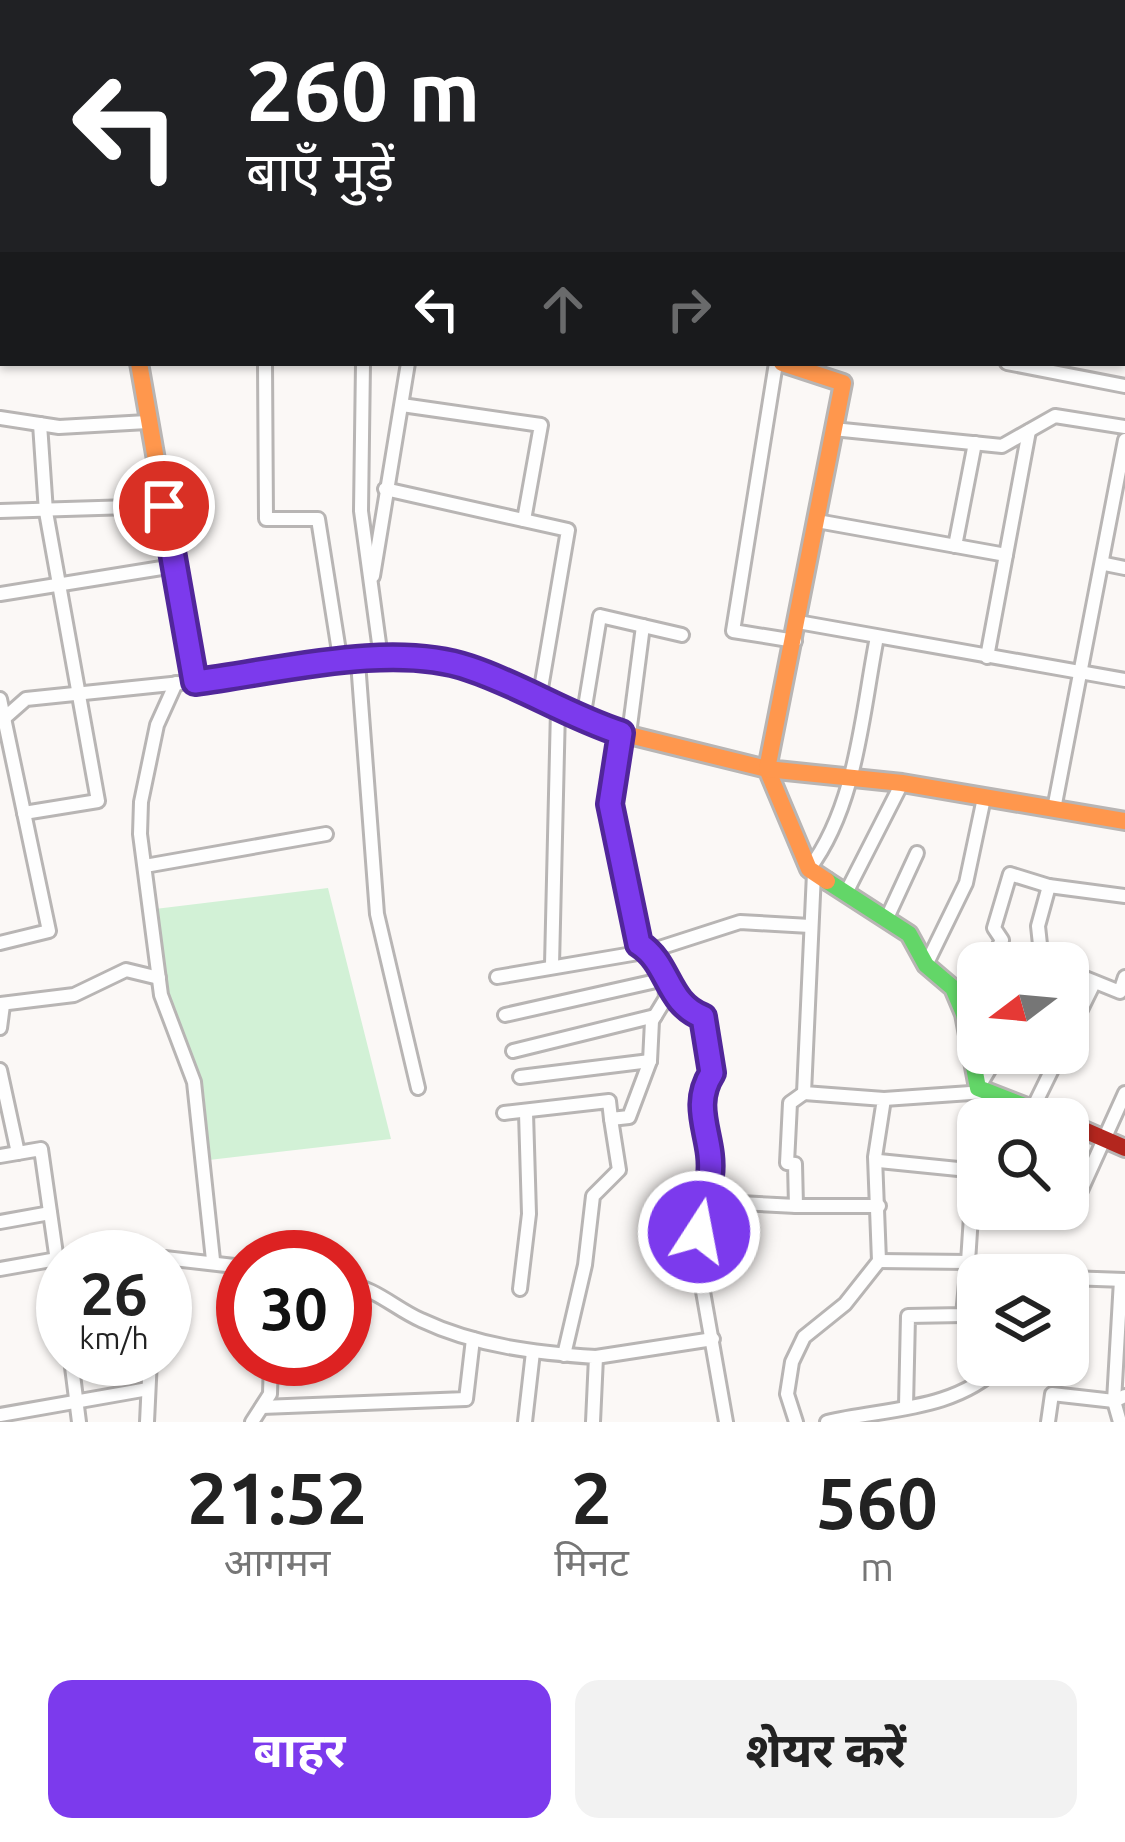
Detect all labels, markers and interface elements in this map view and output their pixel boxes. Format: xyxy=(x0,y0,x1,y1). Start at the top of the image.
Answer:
text: 260 m xyxy=(246,43,480,137)
icon: left xyxy=(48,48,204,204)
text: बाएँ मुड़ें xyxy=(246,141,394,201)
icon: left xyxy=(404,276,470,342)
icon: ahead xyxy=(530,276,596,342)
icon: right xyxy=(656,276,722,342)
pin xyxy=(113,455,215,557)
icon: arrive xyxy=(131,473,197,539)
north arrow xyxy=(957,942,1089,1074)
map controls xyxy=(957,942,1089,1386)
button: search xyxy=(957,1098,1089,1230)
position arrow xyxy=(636,1169,762,1295)
speed limit sign: 30 xyxy=(216,1230,372,1386)
button: layers xyxy=(957,1254,1089,1386)
text: 26 xyxy=(80,1259,148,1326)
text: km/h xyxy=(79,1321,149,1355)
text: 21:52 xyxy=(187,1457,367,1538)
text: 2 xyxy=(571,1457,612,1538)
text: 560 xyxy=(816,1462,938,1543)
text: आगमन xyxy=(224,1540,331,1583)
text: मिनट xyxy=(554,1540,629,1583)
text: m xyxy=(860,1545,894,1588)
button: बाहर xyxy=(48,1680,551,1818)
button: शेयर करें xyxy=(575,1680,1077,1818)

